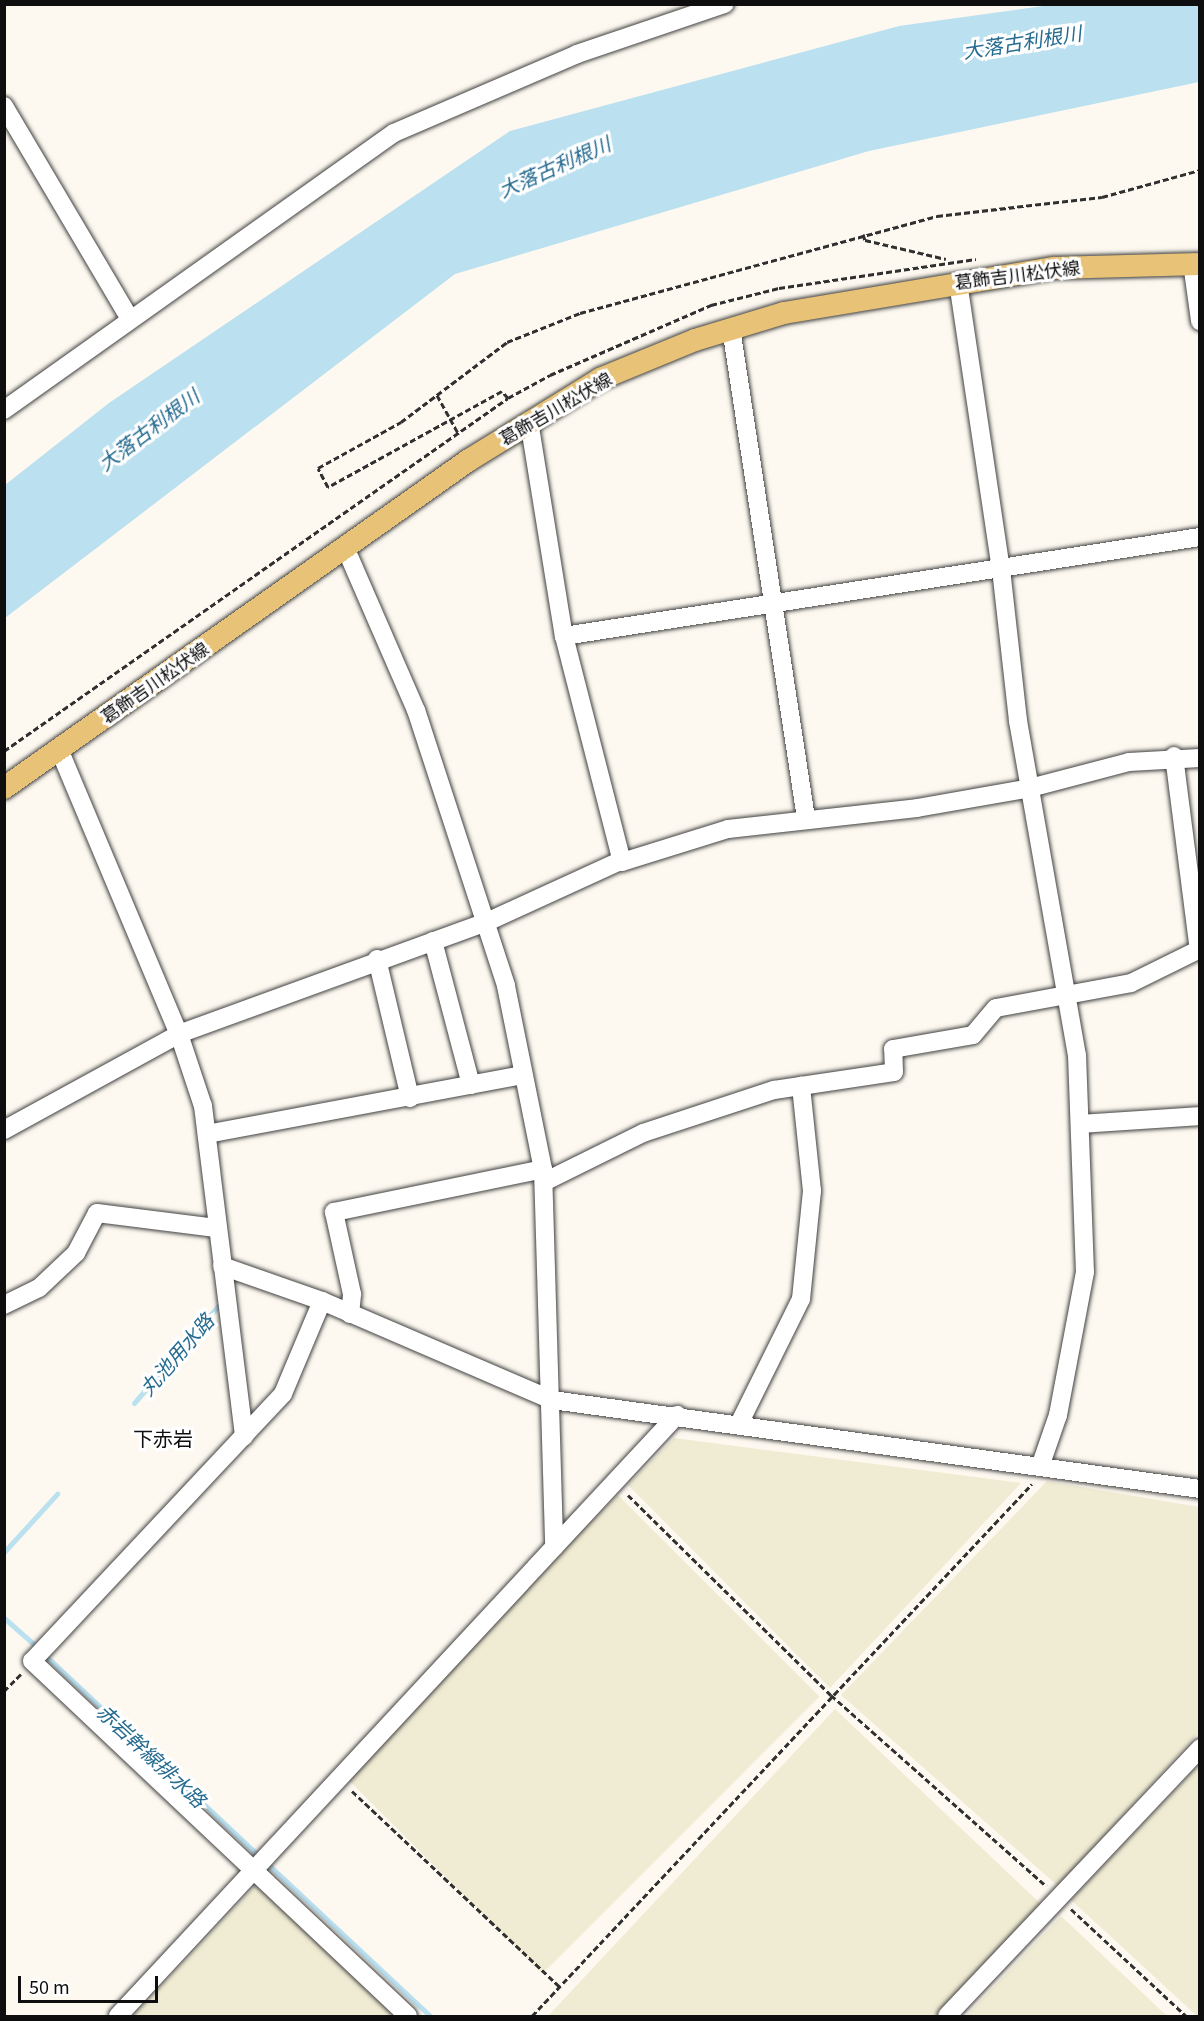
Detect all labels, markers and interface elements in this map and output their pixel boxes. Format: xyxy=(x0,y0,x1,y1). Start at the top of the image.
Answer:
water label: 大落古利根川 xyxy=(961,20,1083,62)
water label: 大落古利根川 xyxy=(494,131,614,201)
street label: 葛飾吉川松伏線 xyxy=(953,256,1081,292)
street label: 葛飾吉川松伏線 xyxy=(495,367,615,449)
water label: 大落古利根川 xyxy=(93,383,203,475)
street label: 葛飾吉川松伏線 xyxy=(96,637,212,727)
water label: 丸池用水路 xyxy=(134,1308,218,1400)
district label: 下赤岩 xyxy=(133,1425,193,1449)
water label: 赤岩幹線排水路 xyxy=(93,1698,211,1812)
scale bar xyxy=(21,1964,160,2002)
text: 50 m xyxy=(29,1973,70,1999)

